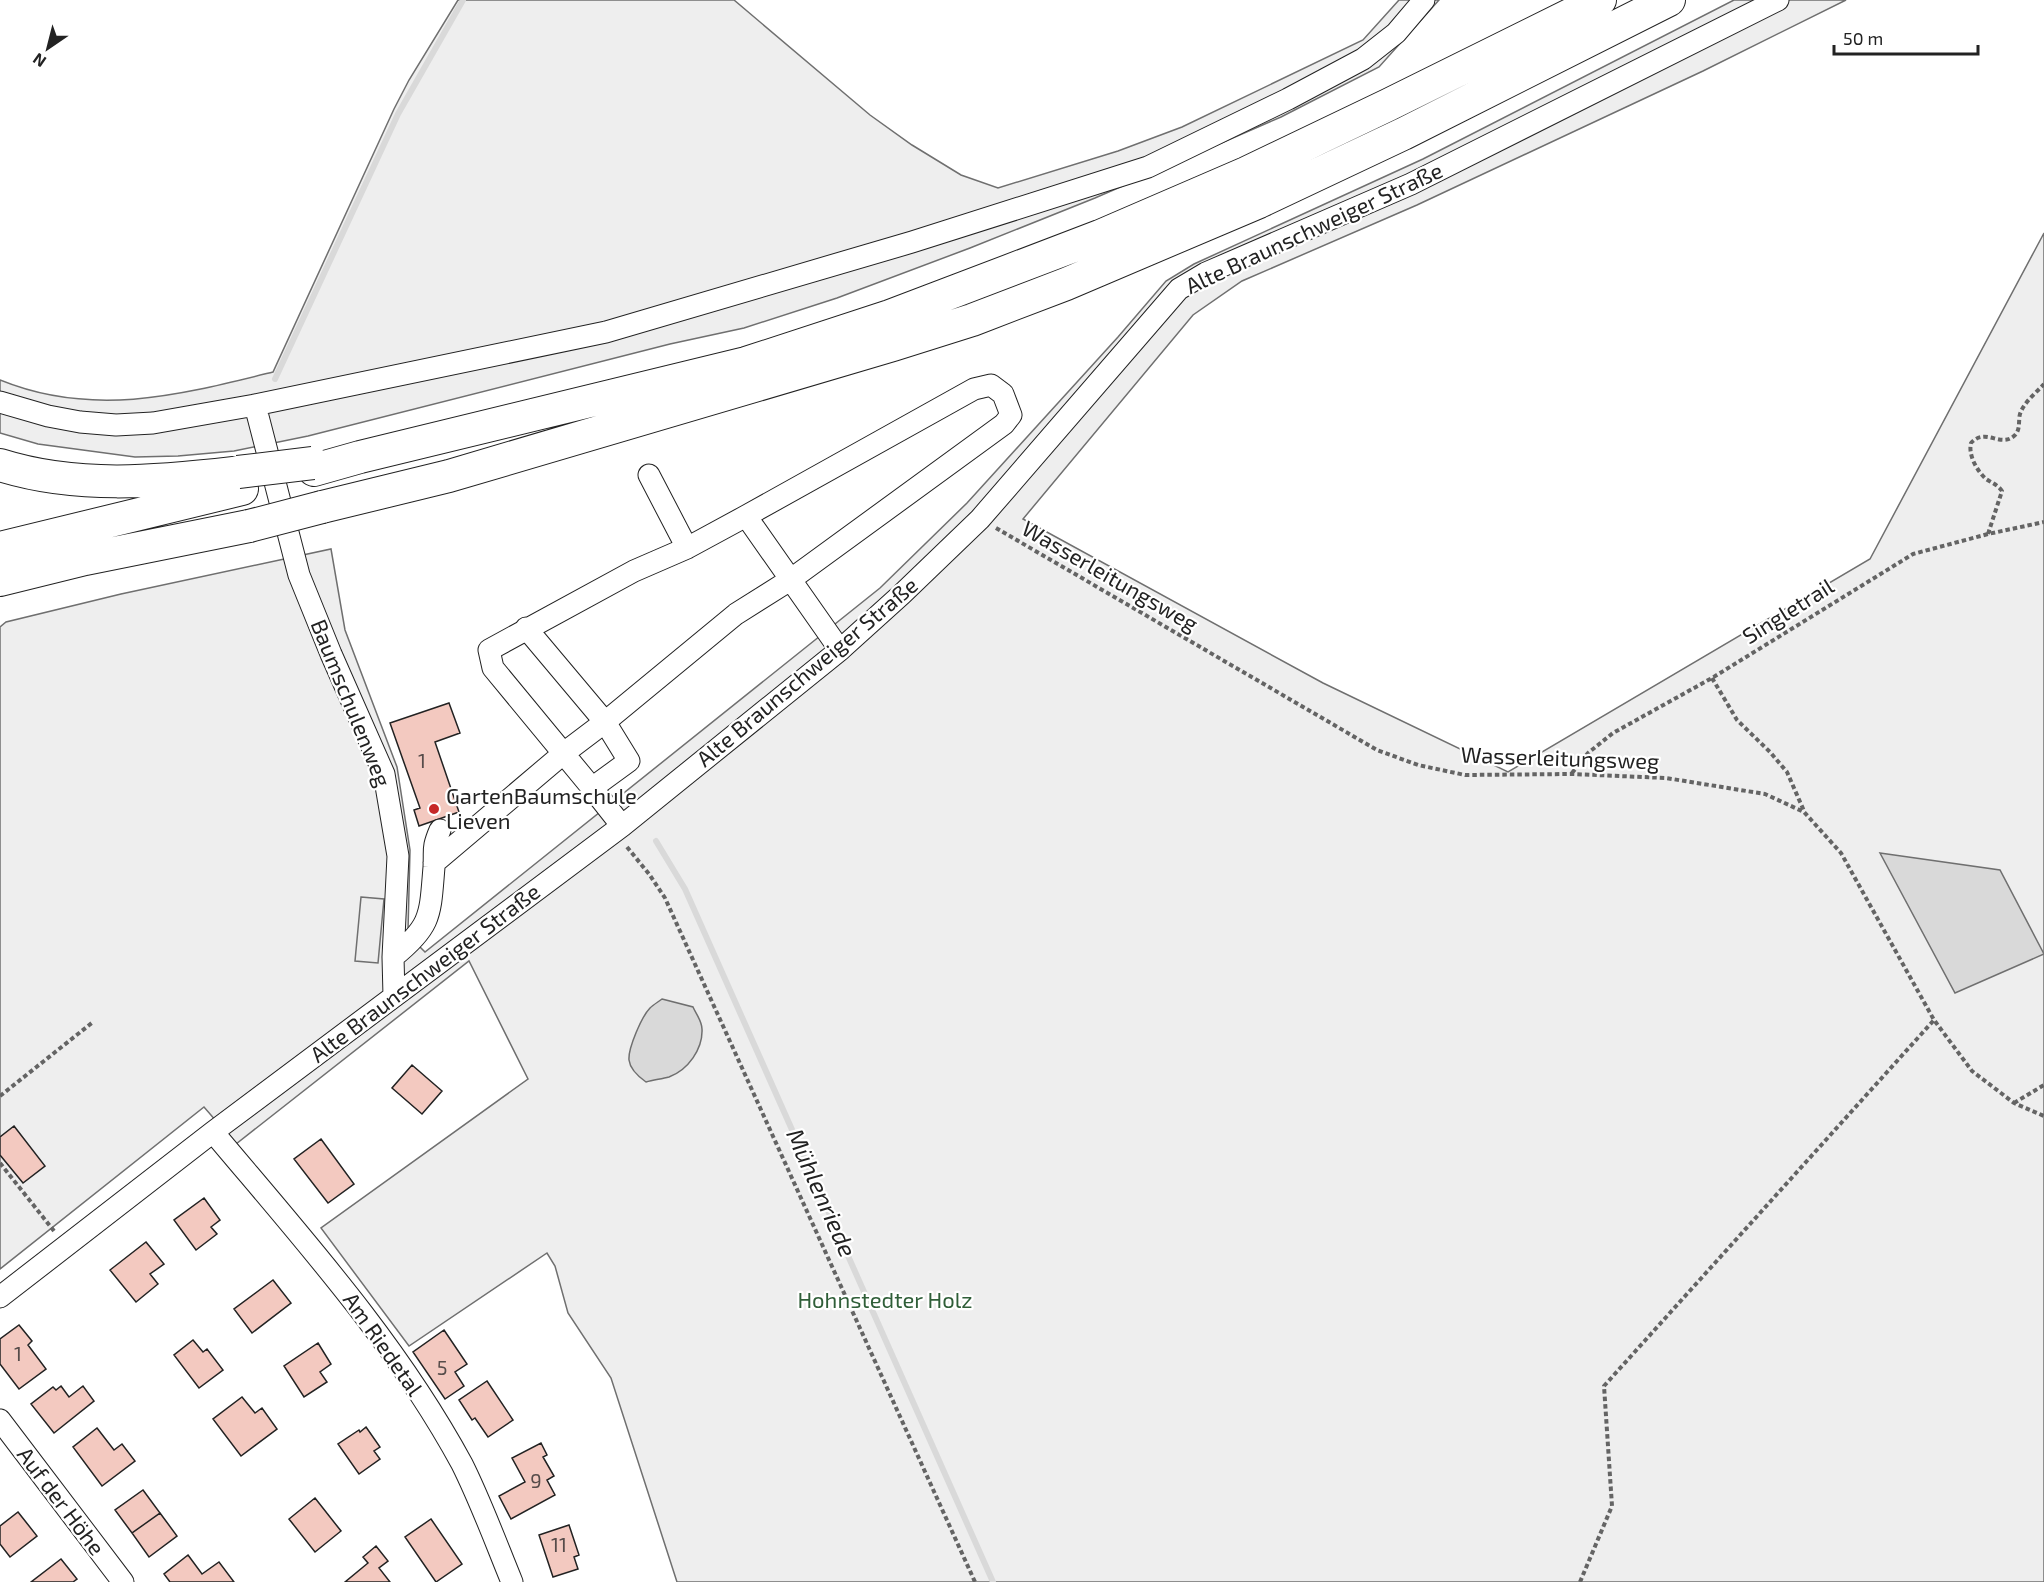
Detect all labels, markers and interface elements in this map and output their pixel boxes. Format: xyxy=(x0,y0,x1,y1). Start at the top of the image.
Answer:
north arrow xyxy=(18,18,78,78)
scale bar xyxy=(1834,18,1978,56)
text: 50 m xyxy=(1843,27,1883,49)
text: N xyxy=(29,50,49,72)
street label: Alte Braunschweiger Straße xyxy=(1181,156,1446,298)
street label: Wasserleitungsweg xyxy=(1018,514,1203,636)
street label: Alte Braunschweiger Straße xyxy=(691,571,922,771)
street label: Singletrail xyxy=(1737,572,1838,648)
street label: Baumschulenweg xyxy=(307,615,397,790)
street label: Wasserleitungsweg xyxy=(1460,741,1660,773)
house number: 1 xyxy=(418,748,426,772)
place label: GartenBaumschule Lieven xyxy=(446,782,637,833)
marker: GartenBaumschule Lieven xyxy=(427,802,441,816)
street label: Alte Braunschweiger Straße xyxy=(305,877,544,1067)
water label: Mühlenriede xyxy=(781,1124,864,1261)
park label: Hohnstedter Holz xyxy=(797,1286,973,1312)
street label: Am Riedetal xyxy=(339,1287,429,1400)
house number: 1 xyxy=(14,1341,22,1365)
house number: 5 xyxy=(437,1355,447,1379)
street label: Auf der Höhe xyxy=(13,1441,111,1560)
house number: 9 xyxy=(530,1468,542,1492)
house number: 11 xyxy=(551,1532,567,1556)

